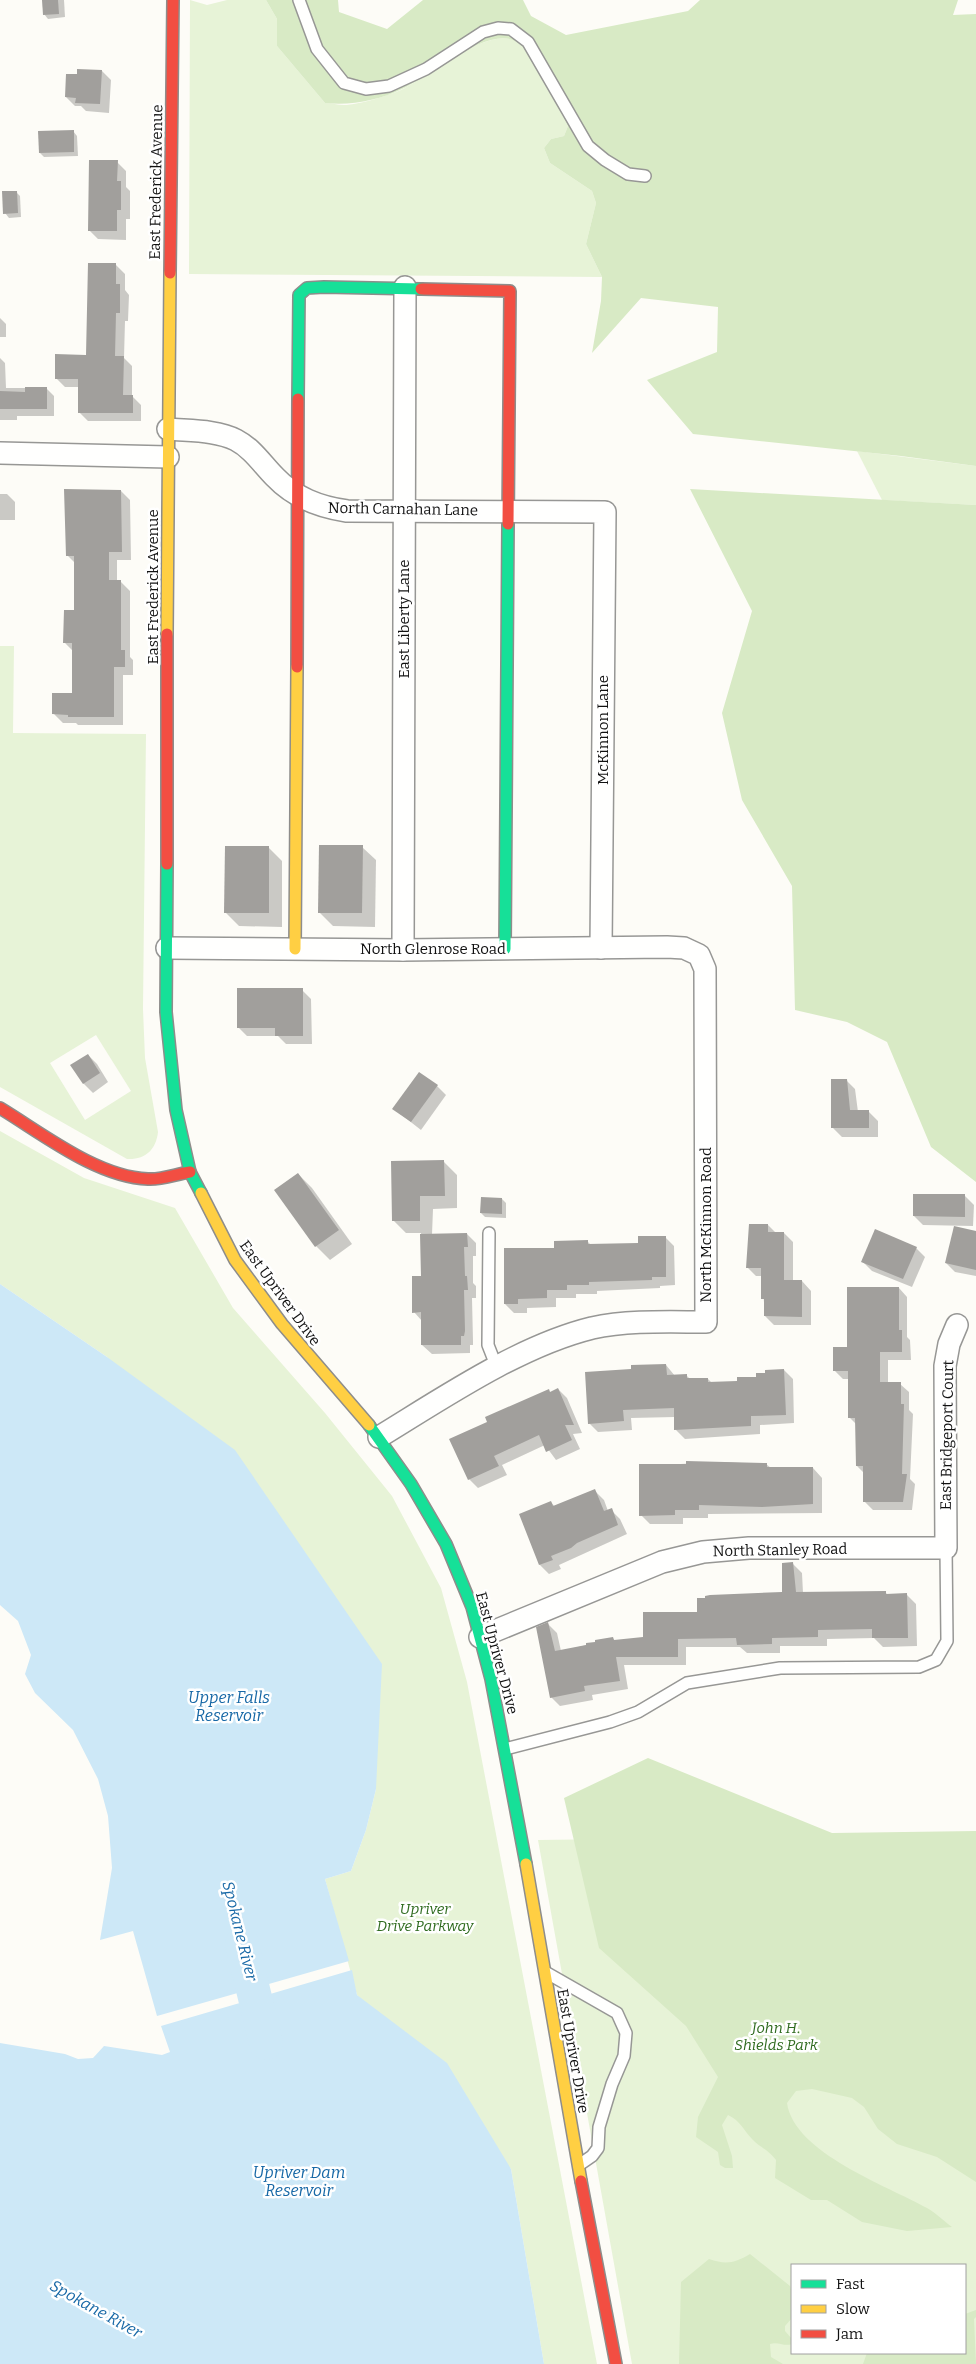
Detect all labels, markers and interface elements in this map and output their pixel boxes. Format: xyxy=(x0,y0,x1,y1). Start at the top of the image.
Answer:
street label: East Frederick Avenue xyxy=(146,104,166,260)
street label: North Carnahan Lane xyxy=(328,499,478,519)
street label: East Frederick Avenue xyxy=(144,509,162,665)
street label: East Liberty Lane xyxy=(395,559,413,679)
street label: McKinnon Lane xyxy=(594,675,612,785)
street label: North Glenrose Road xyxy=(360,940,506,958)
street label: North McKinnon Road xyxy=(697,1147,715,1303)
street label: East Upriver Drive xyxy=(236,1237,324,1349)
street label: East Bridgeport Court xyxy=(937,1359,957,1510)
street label: North Stanley Road xyxy=(713,1540,848,1560)
street label: East Upriver Drive xyxy=(472,1590,522,1716)
water label: Upper Falls Reservoir xyxy=(188,1688,270,1725)
water label: Spokane River xyxy=(218,1879,262,1984)
park label: Upriver Drive Parkway xyxy=(376,1900,475,1935)
street label: East Upriver Drive xyxy=(553,1987,593,2115)
park label: John H. Shields Park xyxy=(734,2019,819,2054)
water label: Upriver Dam Reservoir xyxy=(253,2163,345,2200)
legend xyxy=(791,2264,966,2354)
text: Fast xyxy=(836,2275,865,2293)
water label: Spokane River xyxy=(47,2276,147,2343)
text: Slow xyxy=(836,2300,871,2318)
text: Jam xyxy=(835,2325,864,2343)

